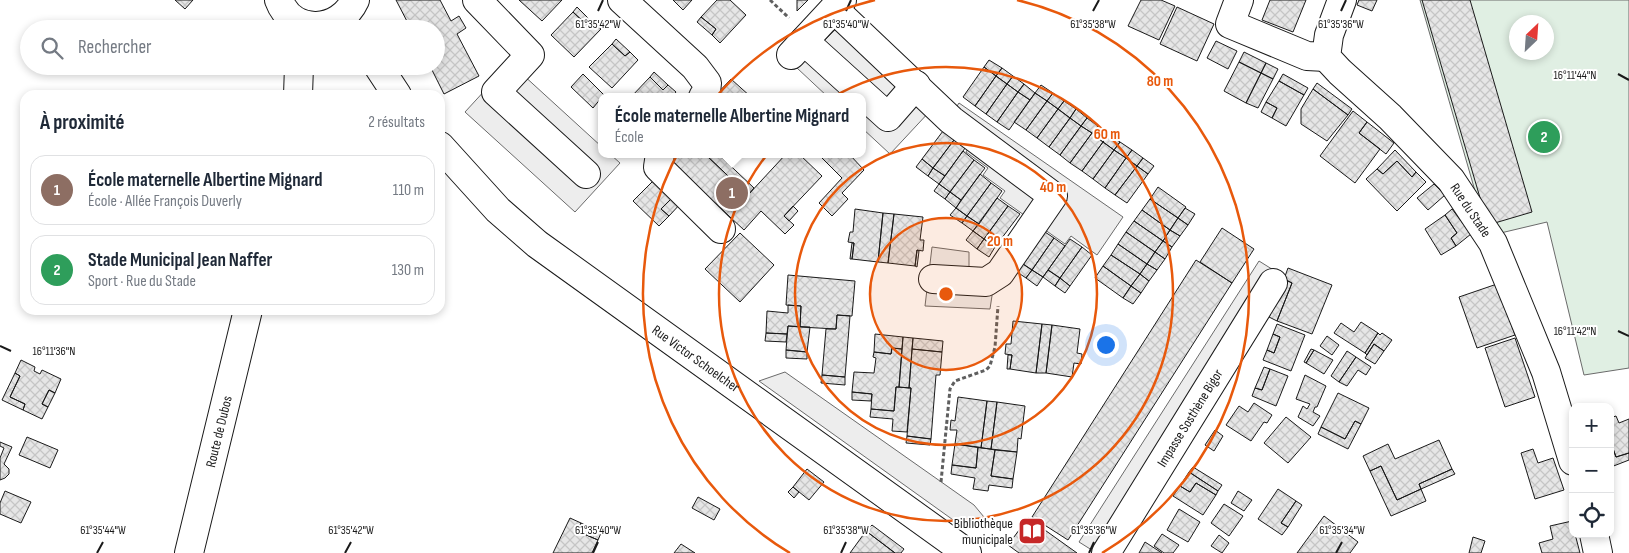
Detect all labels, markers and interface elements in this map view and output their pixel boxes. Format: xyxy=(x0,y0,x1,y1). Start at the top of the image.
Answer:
north arrow xyxy=(1509,15,1554,60)
text: 61°35'42"W xyxy=(575,17,621,32)
text: 61°35'40"W xyxy=(823,17,869,32)
text: 61°35'38"W xyxy=(1070,17,1116,32)
text: 61°35'36"W xyxy=(1318,17,1364,32)
search box xyxy=(20,20,445,75)
icon: search xyxy=(38,34,66,62)
text: Rechercher xyxy=(78,36,152,59)
text: 16°11'44"N xyxy=(1554,68,1596,83)
text: 80 m xyxy=(1147,72,1173,91)
popup xyxy=(598,93,866,158)
text: École maternelle Albertine Mignard xyxy=(615,105,849,128)
text: À proximité xyxy=(40,110,125,135)
text: 2 résultats xyxy=(368,113,425,132)
pin: 2 xyxy=(1528,118,1560,156)
text: 60 m xyxy=(1094,125,1120,144)
text: École xyxy=(615,128,644,147)
text: École maternelle Albertine Mignard xyxy=(88,169,323,192)
pin: 1 xyxy=(716,174,748,212)
text: 40 m xyxy=(1040,178,1066,197)
street label: Rue du Stade xyxy=(1446,180,1495,240)
text: 1 xyxy=(54,181,60,200)
text: 110 m xyxy=(393,181,424,200)
text: École · Allée François Duverly xyxy=(88,192,242,211)
text: 20 m xyxy=(987,232,1013,251)
text: Stade Municipal Jean Naffer xyxy=(88,249,272,272)
text: 2 xyxy=(53,261,61,280)
text: 130 m xyxy=(392,261,424,280)
text: Sport · Rue du Stade xyxy=(88,272,196,291)
centre of rings xyxy=(937,285,955,303)
street label: Rue Victor Schoelcher xyxy=(649,322,743,396)
text: 16°11'42"N xyxy=(1554,324,1596,339)
your location xyxy=(1093,332,1119,358)
text: 16°11'36"N xyxy=(33,344,75,359)
street label: Impasse Sosthène Bigor xyxy=(1153,366,1227,470)
street label: Route de Dubos xyxy=(202,394,236,469)
map controls xyxy=(1569,403,1614,538)
button: + xyxy=(1569,403,1614,448)
button: − xyxy=(1569,448,1614,493)
button: locate xyxy=(1569,493,1614,538)
place label: Bibliothèque municipale xyxy=(954,515,1013,548)
library icon: Bibliothèque municipale xyxy=(1017,516,1047,546)
text: 61°35'44"W xyxy=(80,523,126,538)
text: 61°35'42"W xyxy=(328,523,374,538)
text: 61°35'40"W xyxy=(575,523,621,538)
text: 61°35'38"W xyxy=(823,523,869,538)
text: 61°35'36"W xyxy=(1071,523,1117,538)
text: 61°35'34"W xyxy=(1319,523,1365,538)

